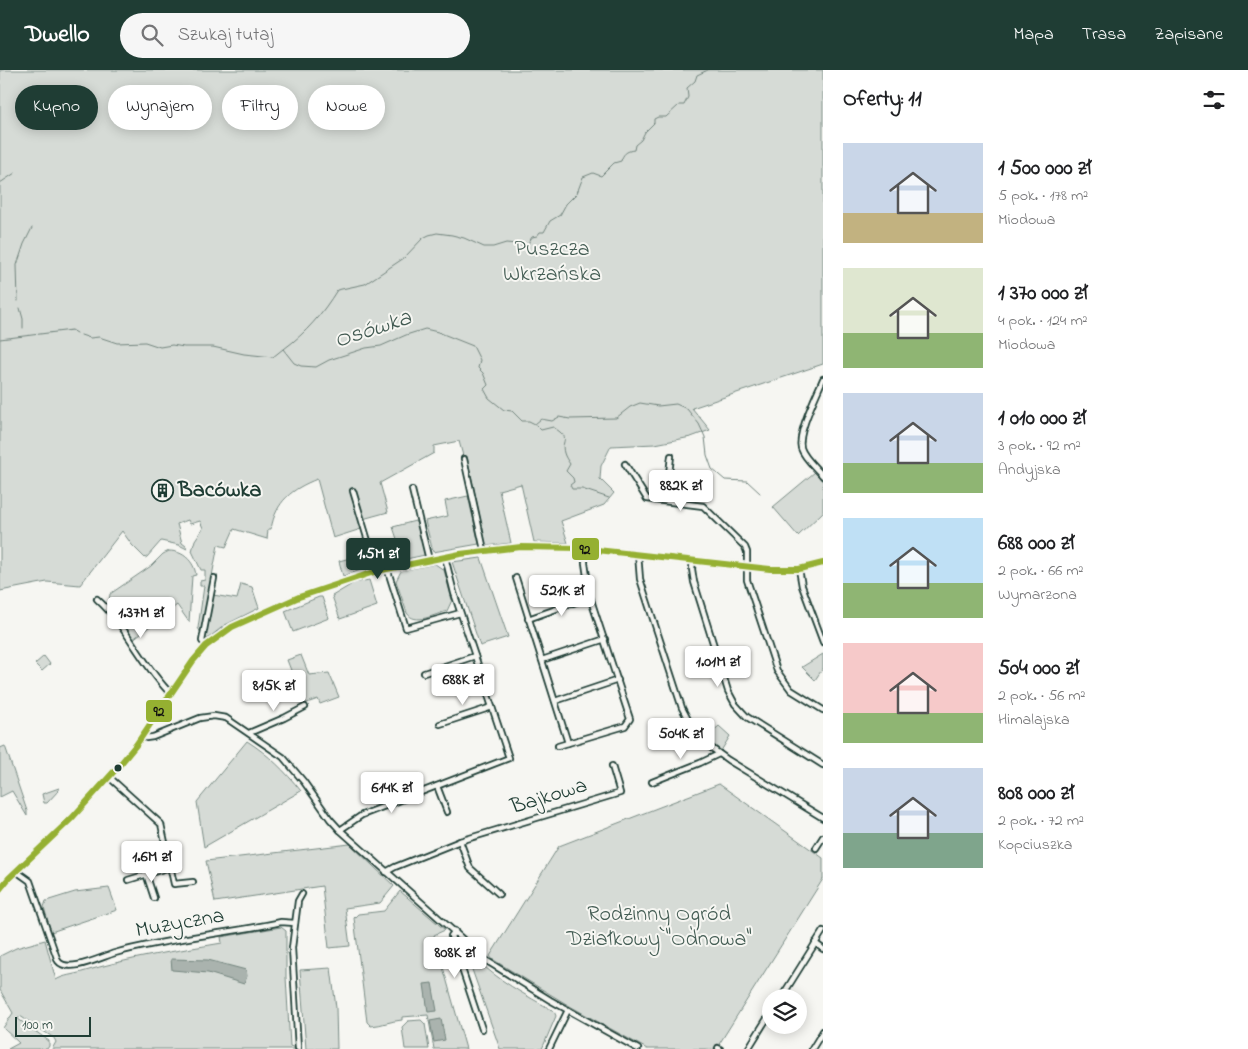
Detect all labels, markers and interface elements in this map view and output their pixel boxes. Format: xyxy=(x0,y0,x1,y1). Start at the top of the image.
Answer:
search box xyxy=(120,13,470,58)
text: Dwello xyxy=(25,18,90,53)
icon: search xyxy=(138,21,166,49)
text: Szukaj tutaj xyxy=(178,22,273,49)
text: Mapa xyxy=(1014,22,1054,48)
text: Trasa xyxy=(1082,22,1126,48)
text: Zapisane xyxy=(1154,22,1223,48)
chip: Kupno xyxy=(15,85,98,130)
chip: Wynajem xyxy=(108,85,212,130)
chip: Filtry xyxy=(222,85,298,130)
chip: Nowe xyxy=(308,85,385,130)
text: Oferty: 11 xyxy=(843,85,922,115)
icon: filters xyxy=(1200,86,1228,114)
text: 1 500 000 zł xyxy=(998,154,1091,184)
icon: home xyxy=(883,163,943,223)
text: 5 pok. · 178 m² xyxy=(998,184,1088,208)
text: Miodowa xyxy=(998,208,1055,232)
park label: Puszcza Wkrzańska xyxy=(503,234,601,291)
text: 1 370 000 zł xyxy=(998,279,1088,309)
icon: home xyxy=(883,288,943,348)
water label: Osówka xyxy=(330,301,417,359)
text: 4 pok. · 124 m² xyxy=(998,309,1088,333)
text: Miodowa xyxy=(998,333,1055,357)
text: 1 010 000 zł xyxy=(998,404,1086,434)
icon: home xyxy=(883,413,943,473)
text: 3 pok. · 92 m² xyxy=(998,434,1081,458)
text: Andyjska xyxy=(998,458,1061,482)
pin: 882K zł xyxy=(635,470,727,512)
text: 882K zł xyxy=(660,474,702,498)
place label: Bacówka xyxy=(177,475,262,507)
building icon: Bacówka xyxy=(150,479,174,503)
text: 688 000 zł xyxy=(998,529,1074,559)
line badge: 92 xyxy=(571,537,600,561)
pin: 1.5M zł xyxy=(332,538,424,580)
icon: home xyxy=(883,538,943,598)
text: 92 xyxy=(578,540,591,561)
text: 1.5M zł xyxy=(357,542,399,566)
text: 2 pok. · 66 m² xyxy=(998,559,1083,583)
pin: 521K zł xyxy=(516,574,608,617)
text: 521K zł xyxy=(540,579,584,603)
text: Wymarzona xyxy=(998,583,1077,607)
pin: 1.37M zł xyxy=(89,596,193,639)
text: 1.37M zł xyxy=(118,601,164,625)
pin: 1.01M zł xyxy=(666,646,770,688)
text: 1.01M zł xyxy=(696,650,740,674)
text: 504 000 zł xyxy=(998,654,1079,684)
icon: home xyxy=(883,663,943,723)
pin: 688K zł xyxy=(417,664,509,706)
text: 688K zł xyxy=(442,668,484,692)
pin: 815K zł xyxy=(228,670,320,712)
text: 815K zł xyxy=(253,674,295,698)
text: 2 pok. · 56 m² xyxy=(998,684,1086,708)
line badge: 92 xyxy=(145,699,173,723)
text: 92 xyxy=(152,702,165,723)
text: Himalajska xyxy=(998,708,1070,732)
pin: 504K zł xyxy=(635,718,727,760)
text: 504K zł xyxy=(659,722,703,746)
unlabelled marker xyxy=(113,763,123,773)
street label: Bajkowa xyxy=(506,770,591,824)
pin: 614K zł xyxy=(346,772,438,814)
text: 614K zł xyxy=(372,776,412,800)
text: 808 000 zł xyxy=(998,779,1074,809)
icon: home xyxy=(883,788,943,848)
text: 2 pok. · 72 m² xyxy=(998,809,1084,833)
text: Kopciuszka xyxy=(998,833,1072,857)
pin: 1.6M zł xyxy=(106,840,198,883)
text: 1.6M zł xyxy=(132,845,172,869)
park label: Rodzinny Ogród Działkowy "Odnowa" xyxy=(565,899,752,957)
street label: Muzyczna xyxy=(133,900,227,949)
pin: 808K zł xyxy=(409,936,501,979)
text: 808K zł xyxy=(434,941,476,965)
map controls xyxy=(762,989,807,1034)
button: layers xyxy=(762,989,807,1034)
scale bar xyxy=(15,1014,91,1037)
text: 100 m xyxy=(22,1015,53,1036)

